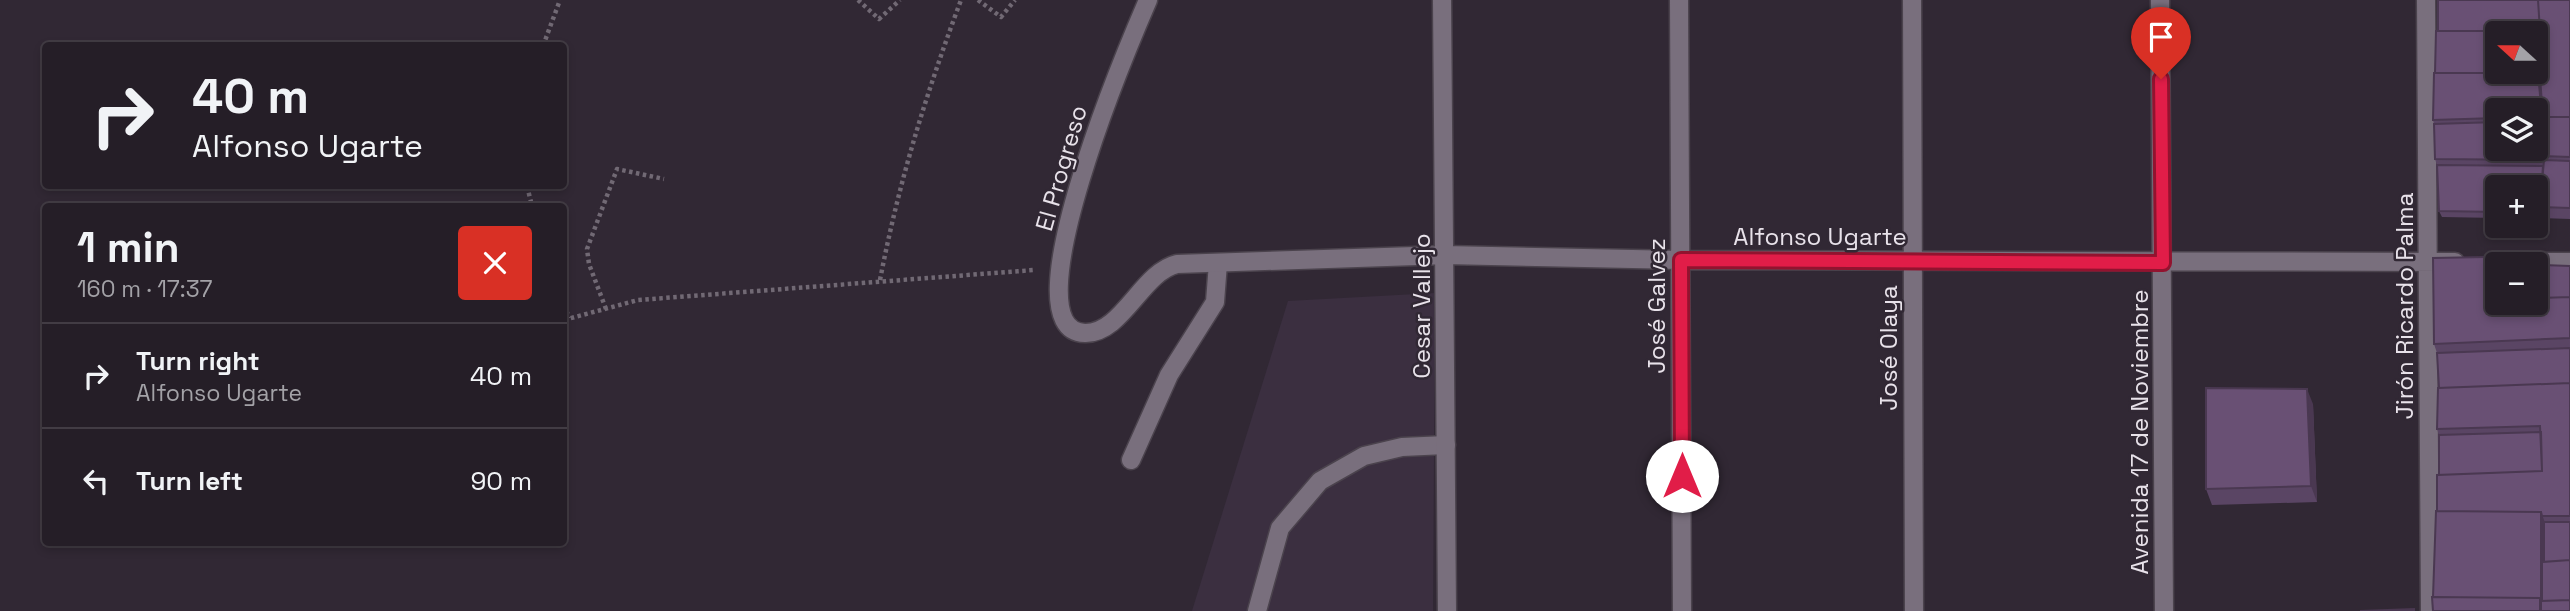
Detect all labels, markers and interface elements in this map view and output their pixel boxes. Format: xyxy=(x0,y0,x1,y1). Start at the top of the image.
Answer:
pin xyxy=(2131,7,2191,79)
icon: arrive xyxy=(2142,18,2180,56)
north arrow xyxy=(2485,21,2548,84)
map controls xyxy=(2485,21,2548,315)
text: 40 m xyxy=(192,65,309,127)
icon: right xyxy=(77,70,168,161)
button: layers xyxy=(2485,98,2548,161)
street label: El Progreso xyxy=(1028,102,1094,234)
text: Alfonso Ugarte xyxy=(192,126,423,166)
button: + xyxy=(2485,175,2548,238)
street label: Jirón Ricardo Palma xyxy=(2389,192,2420,419)
text: 1 min xyxy=(77,221,180,274)
street label: Alfonso Ugarte xyxy=(1733,221,1907,252)
button: close xyxy=(458,226,532,300)
street label: Cesar Vallejo xyxy=(1406,233,1437,379)
street label: José Galvez xyxy=(1641,238,1672,374)
button: − xyxy=(2485,252,2548,315)
text: 160 m · 17:37 xyxy=(77,274,213,304)
street label: José Olaya xyxy=(1873,285,1904,411)
street label: Avenida 17 de Noviembre xyxy=(2124,289,2155,575)
text: Turn right xyxy=(136,344,260,378)
icon: right xyxy=(77,357,115,395)
text: 40 m xyxy=(470,359,532,393)
text: Alfonso Ugarte xyxy=(136,378,302,408)
position arrow xyxy=(1645,439,1719,513)
icon: left xyxy=(77,462,115,500)
text: Turn left xyxy=(136,464,243,498)
text: 90 m xyxy=(470,464,532,498)

